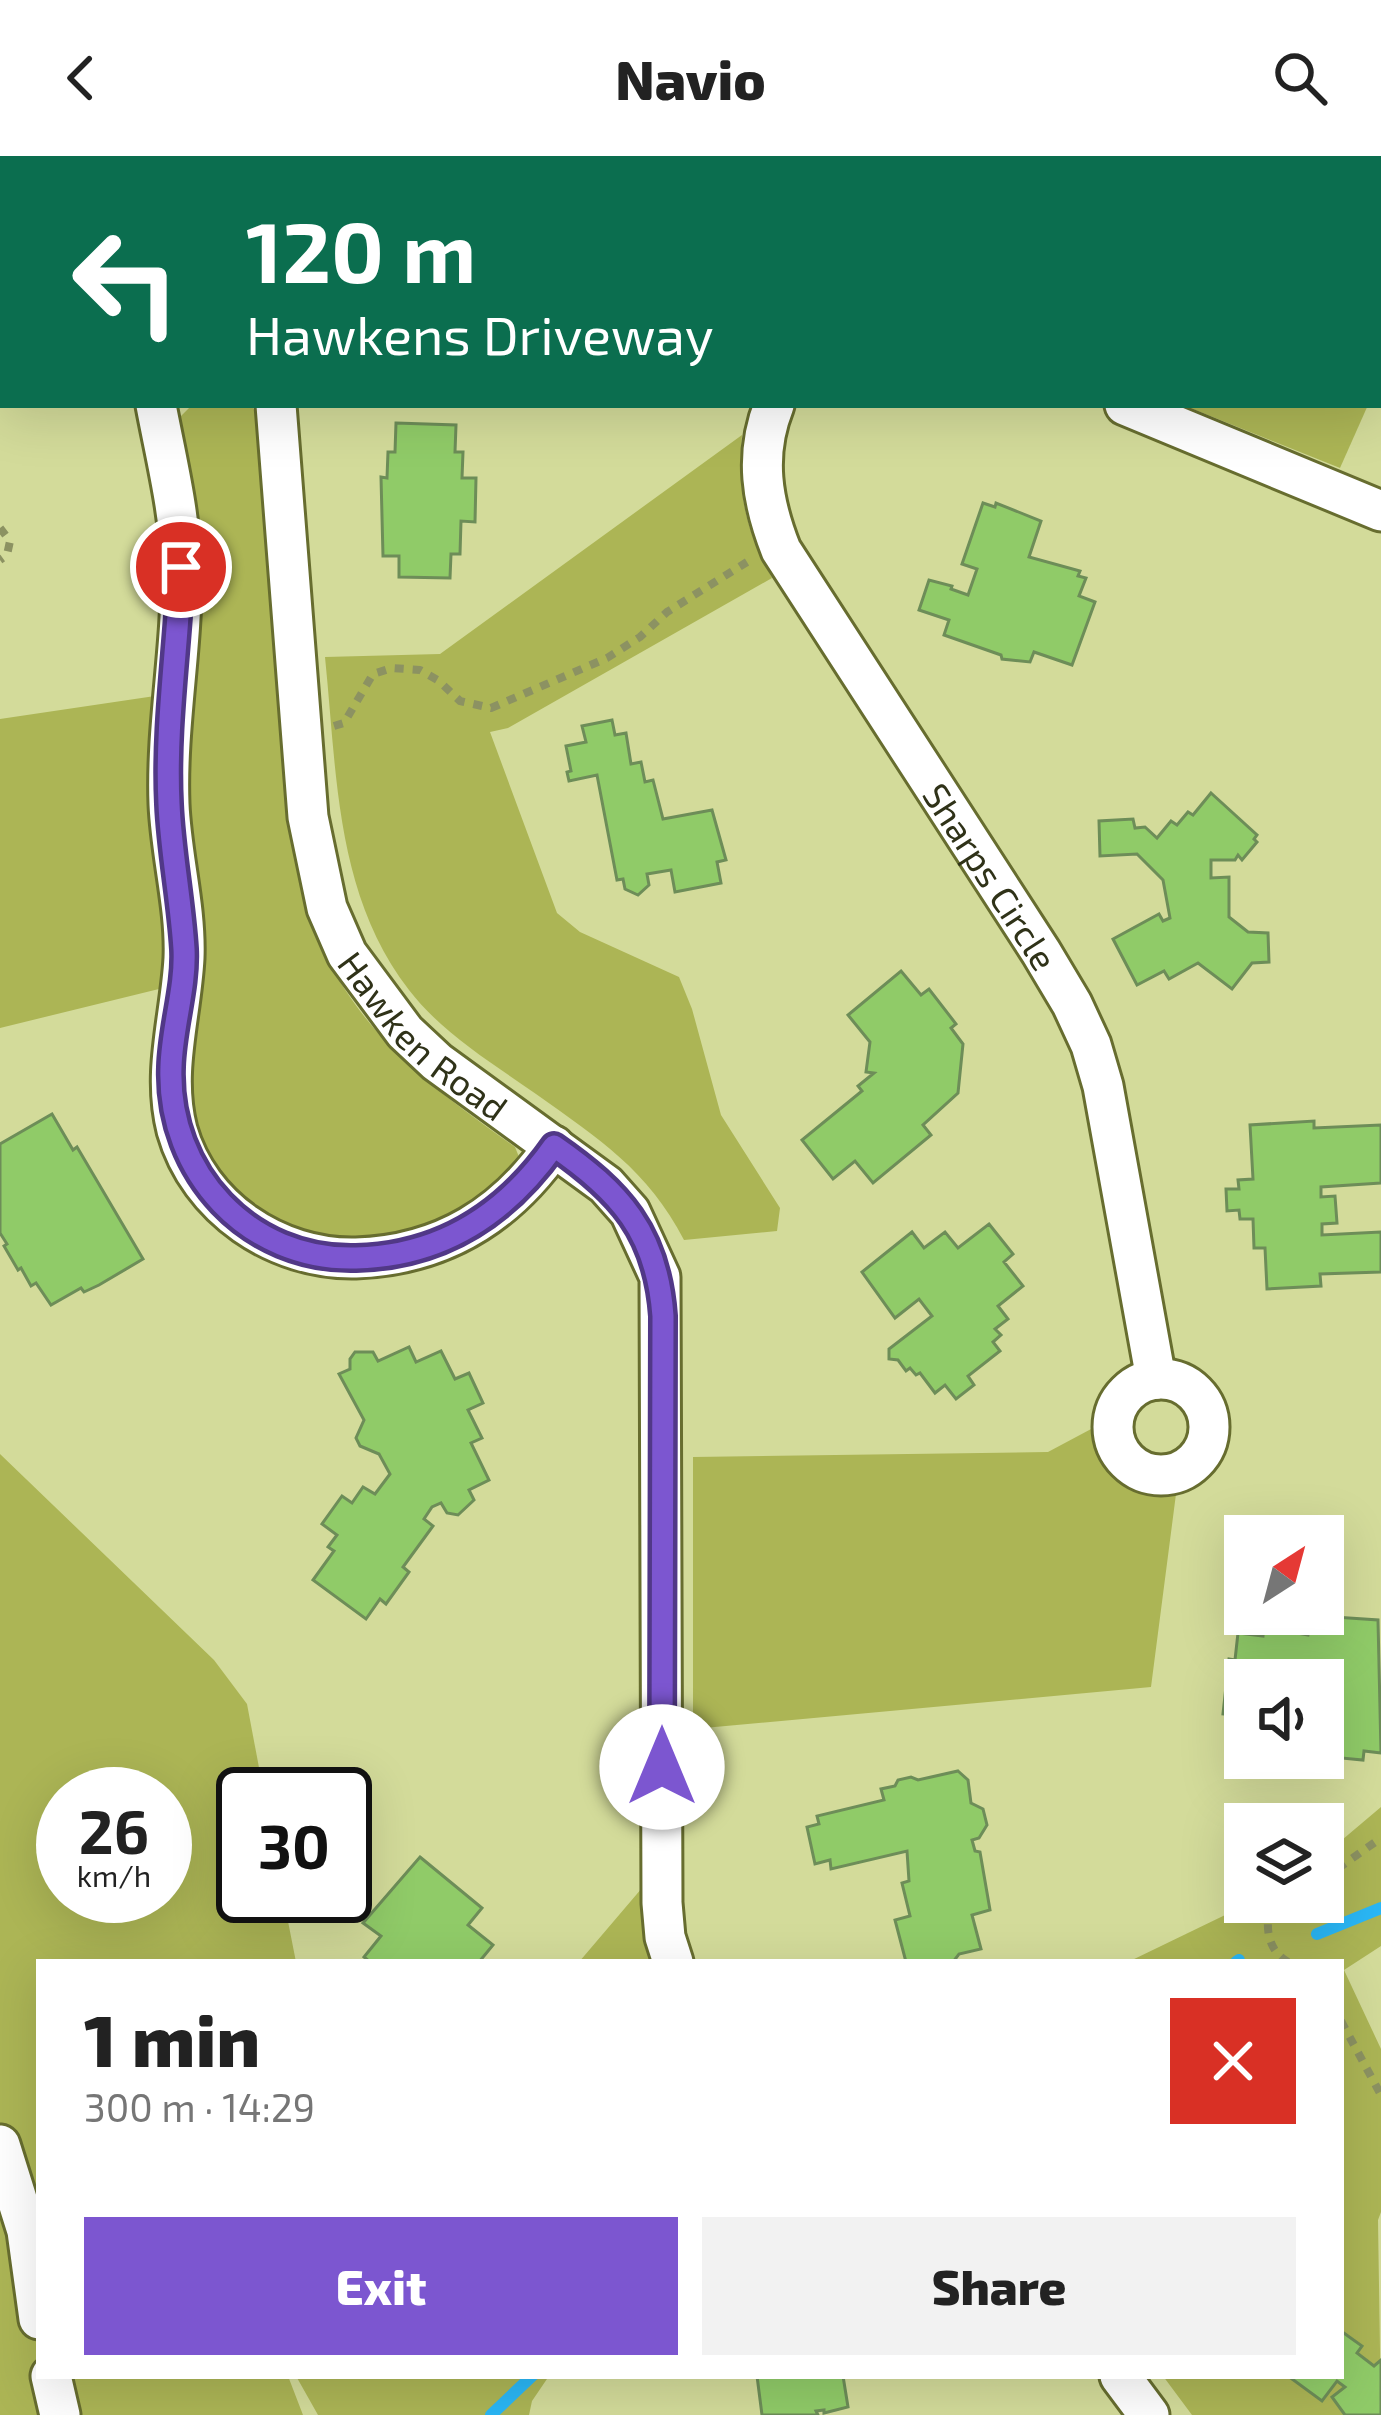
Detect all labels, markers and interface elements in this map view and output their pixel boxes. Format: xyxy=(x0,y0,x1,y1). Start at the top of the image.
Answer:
icon: back xyxy=(48,45,114,111)
icon: search xyxy=(1267,45,1333,111)
text: Navio xyxy=(615,46,766,111)
text: 120 m xyxy=(246,199,476,300)
icon: left xyxy=(48,204,204,360)
text: Hawkens Driveway xyxy=(246,301,713,366)
pin xyxy=(130,516,232,618)
icon: arrive xyxy=(148,534,214,600)
street label: Sharps Circle xyxy=(916,774,1068,977)
street label: Hawken Road xyxy=(331,942,517,1128)
north arrow xyxy=(1224,1515,1344,1635)
map controls xyxy=(1224,1515,1344,1923)
button: sound xyxy=(1224,1659,1344,1779)
position arrow xyxy=(599,1704,725,1830)
speed limit sign: 30 xyxy=(216,1767,372,1923)
text: 26 xyxy=(79,1794,149,1866)
button: layers xyxy=(1224,1803,1344,1923)
text: km/h xyxy=(77,1857,151,1893)
text: 1 min xyxy=(84,1995,260,2081)
button: close xyxy=(1170,1998,1296,2124)
text: 300 m · 14:29 xyxy=(84,2083,315,2130)
button: Exit xyxy=(84,2217,678,2355)
button: Share xyxy=(702,2217,1296,2355)

